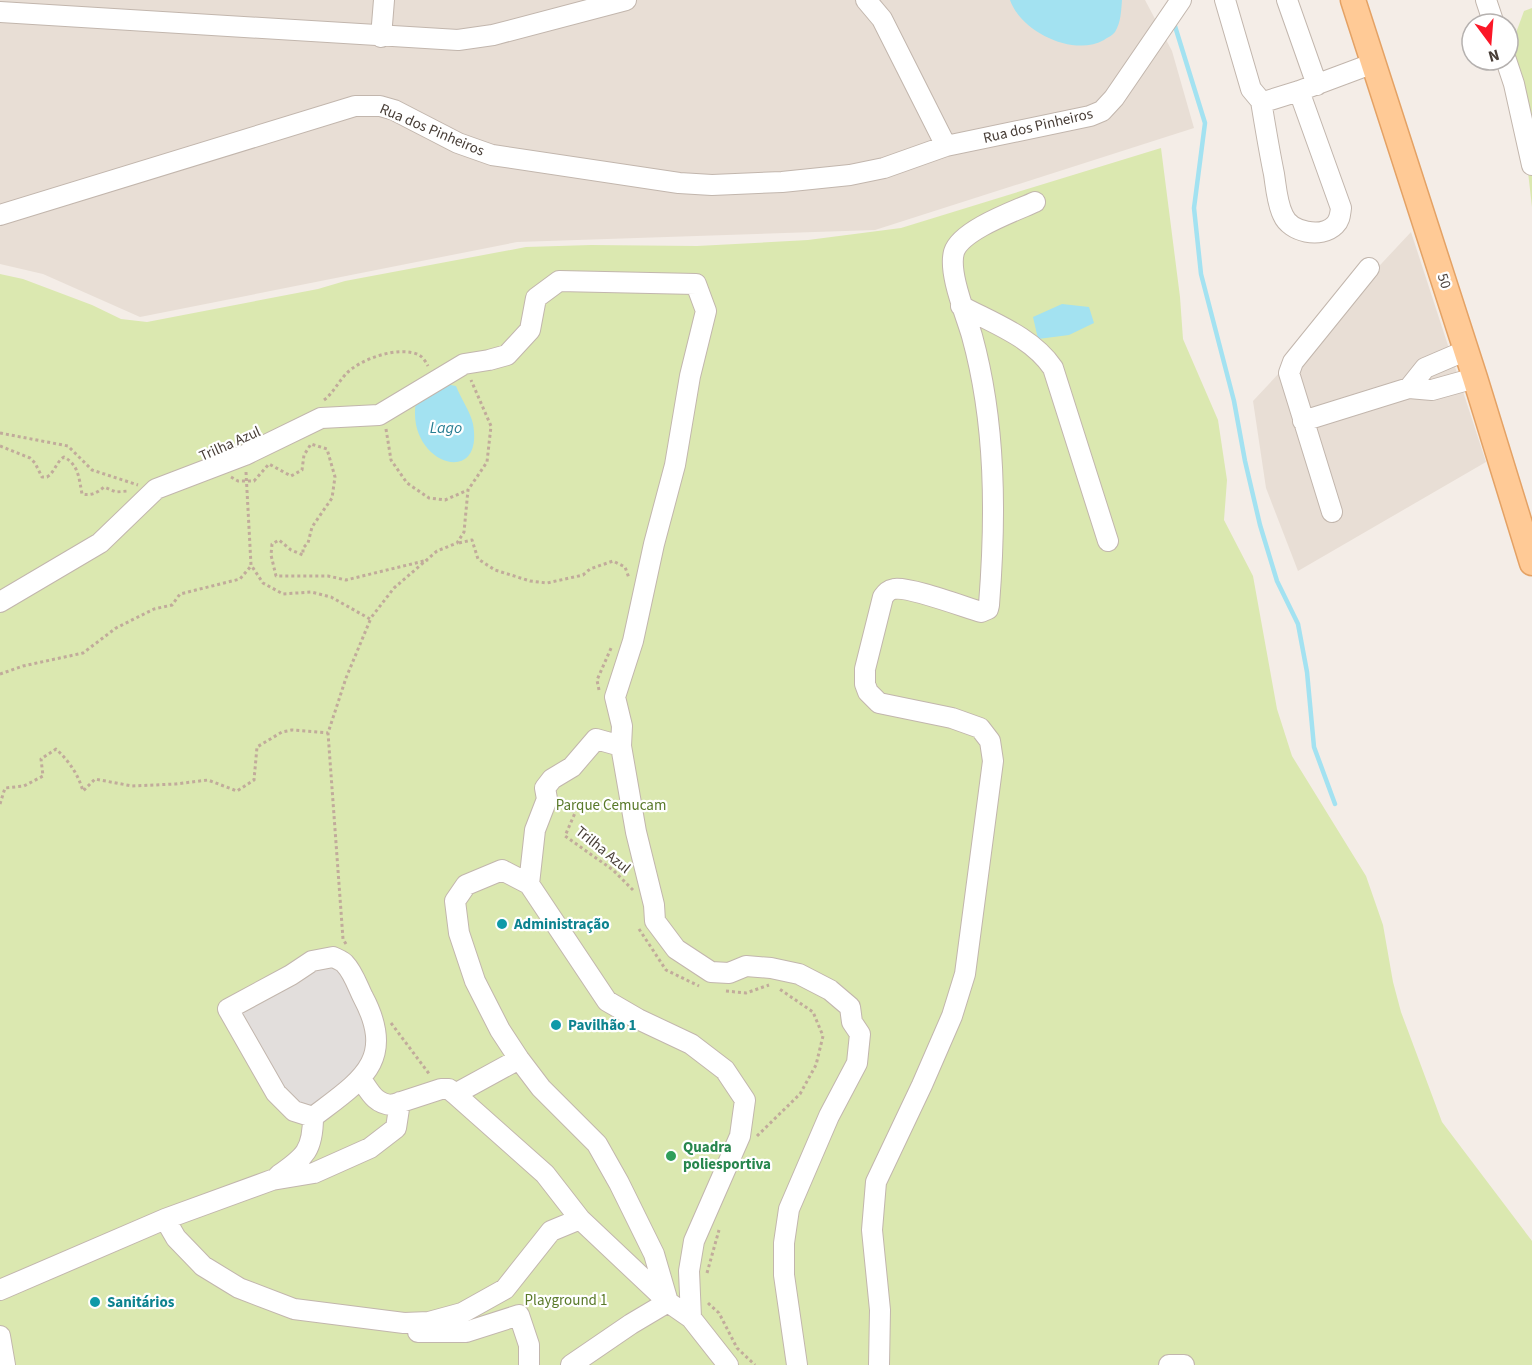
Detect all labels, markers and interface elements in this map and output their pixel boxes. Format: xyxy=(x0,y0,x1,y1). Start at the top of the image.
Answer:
north arrow xyxy=(1460,12,1520,72)
text: N xyxy=(1486,43,1502,67)
street label: Rua dos Pinheiros xyxy=(376,98,488,162)
street label: Rua dos Pinheiros xyxy=(981,103,1095,149)
street label: 50 xyxy=(1432,271,1456,291)
water label: Lago xyxy=(430,417,462,439)
street label: Trilha Azul xyxy=(196,421,264,467)
park label: Parque Cemucam xyxy=(556,795,666,816)
street label: Trilha Azul xyxy=(571,821,635,879)
place label: Administração xyxy=(513,914,610,935)
marker: Administração xyxy=(495,917,509,931)
place label: Pavilhão 1 xyxy=(568,1015,636,1036)
marker: Pavilhão 1 xyxy=(549,1018,563,1032)
place label: Quadra poliesportiva xyxy=(683,1137,771,1175)
marker: Quadra poliesportiva xyxy=(664,1149,678,1163)
park label: Playground 1 xyxy=(525,1290,607,1311)
place label: Sanitários xyxy=(107,1292,175,1313)
marker: Sanitários xyxy=(88,1295,102,1309)

